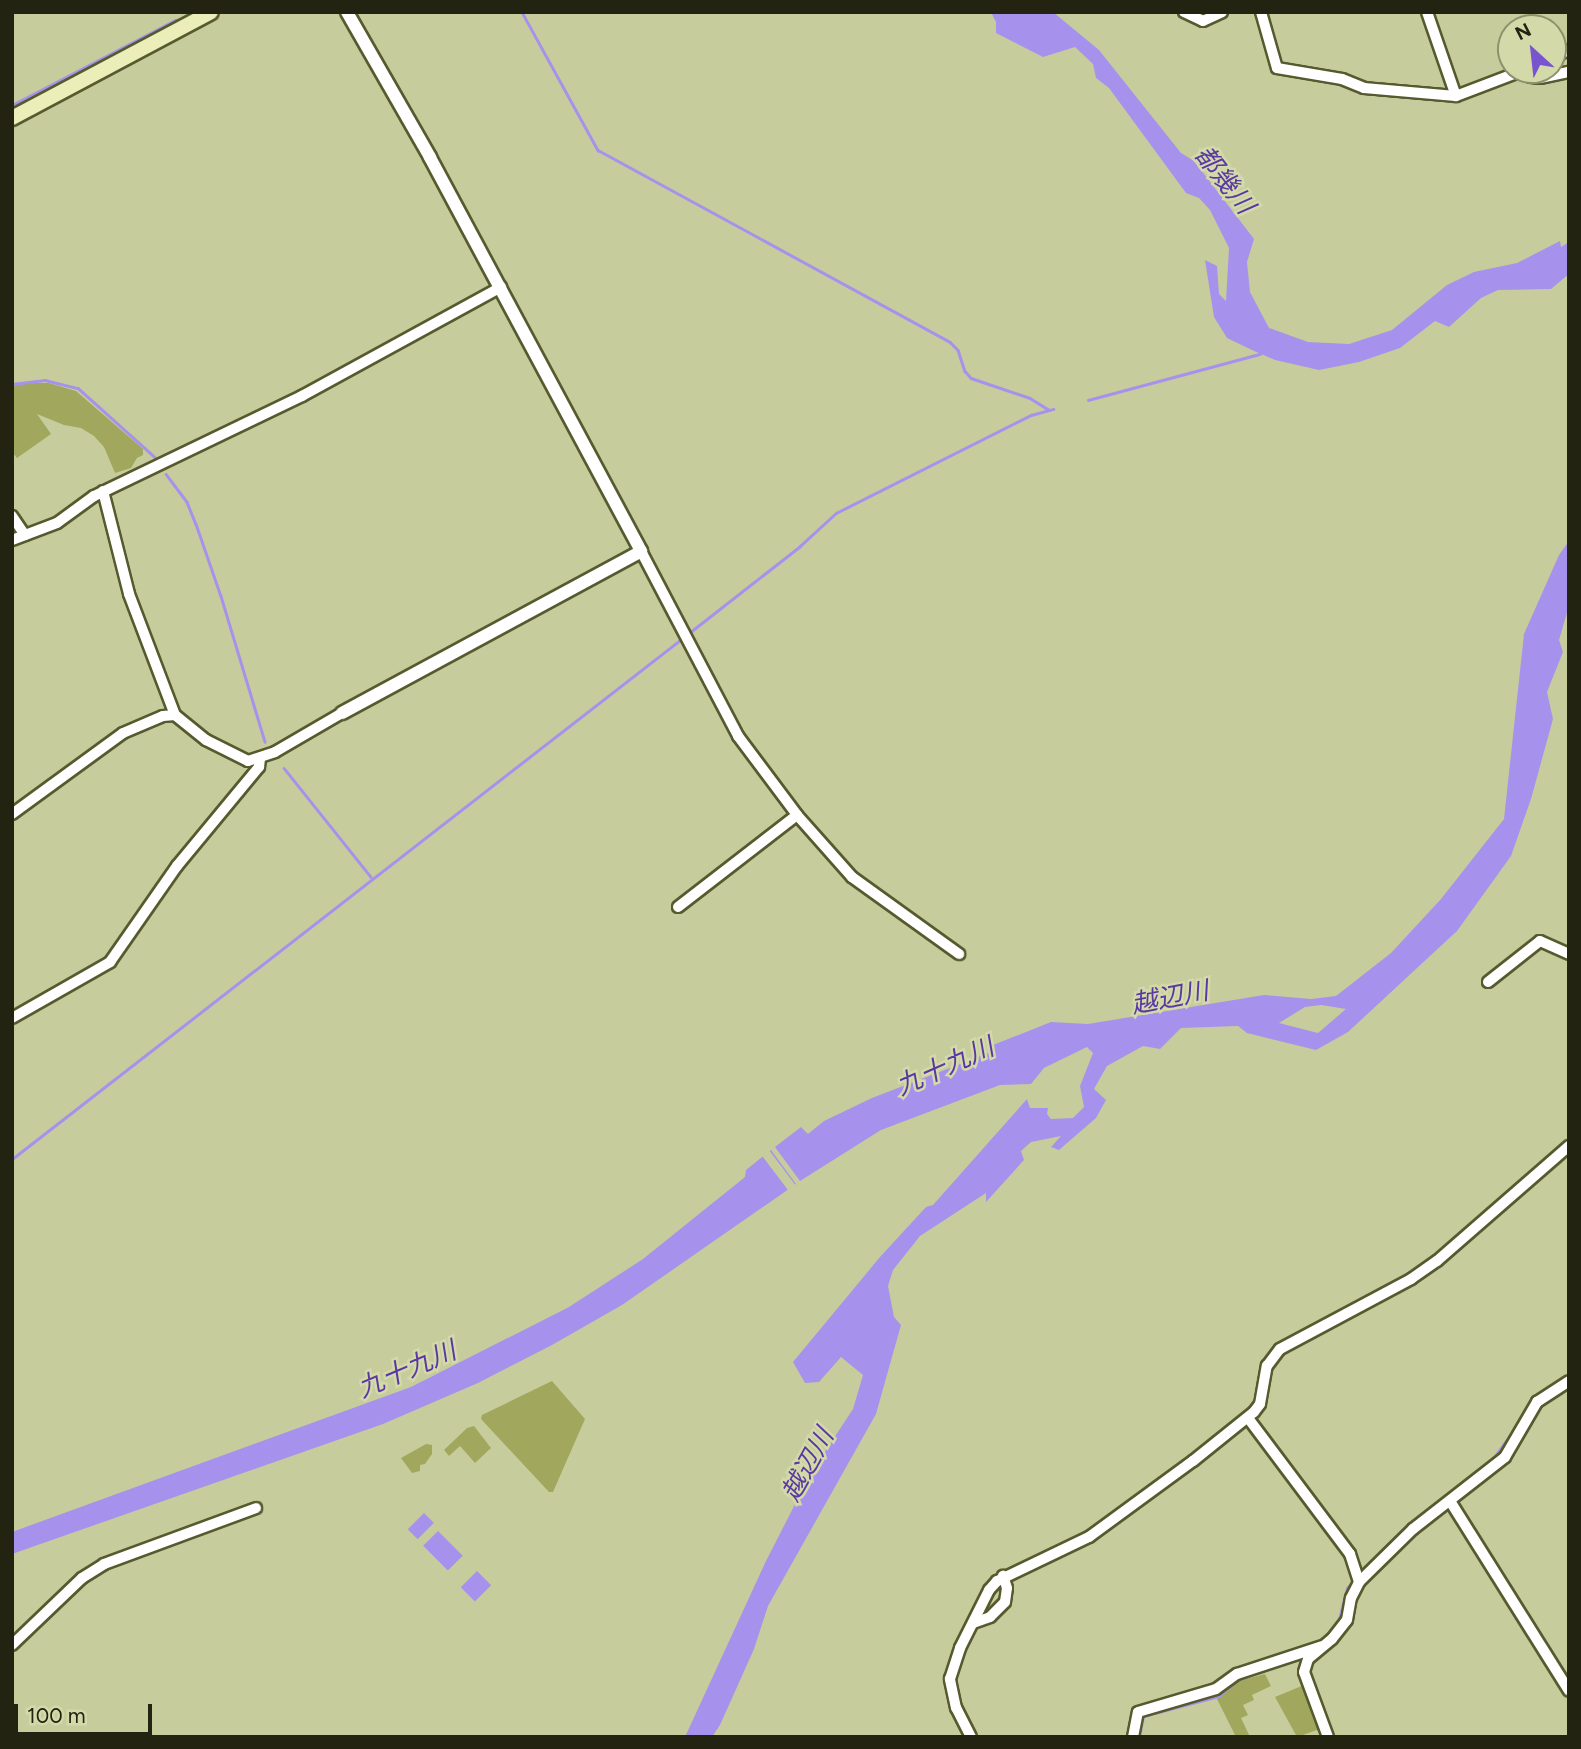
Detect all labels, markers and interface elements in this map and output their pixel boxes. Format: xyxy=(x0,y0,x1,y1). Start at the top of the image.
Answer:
north arrow xyxy=(1497,14,1567,84)
text: N xyxy=(1511,18,1535,45)
water label: 都幾川 xyxy=(1188,140,1260,220)
water label: 越辺川 xyxy=(1129,975,1211,1021)
water label: 九十九川 xyxy=(891,1032,999,1102)
water label: 九十九川 xyxy=(353,1335,461,1405)
water label: 越辺川 xyxy=(775,1423,841,1507)
scale bar xyxy=(18,1690,156,1734)
text: 100 m xyxy=(27,1703,86,1728)

